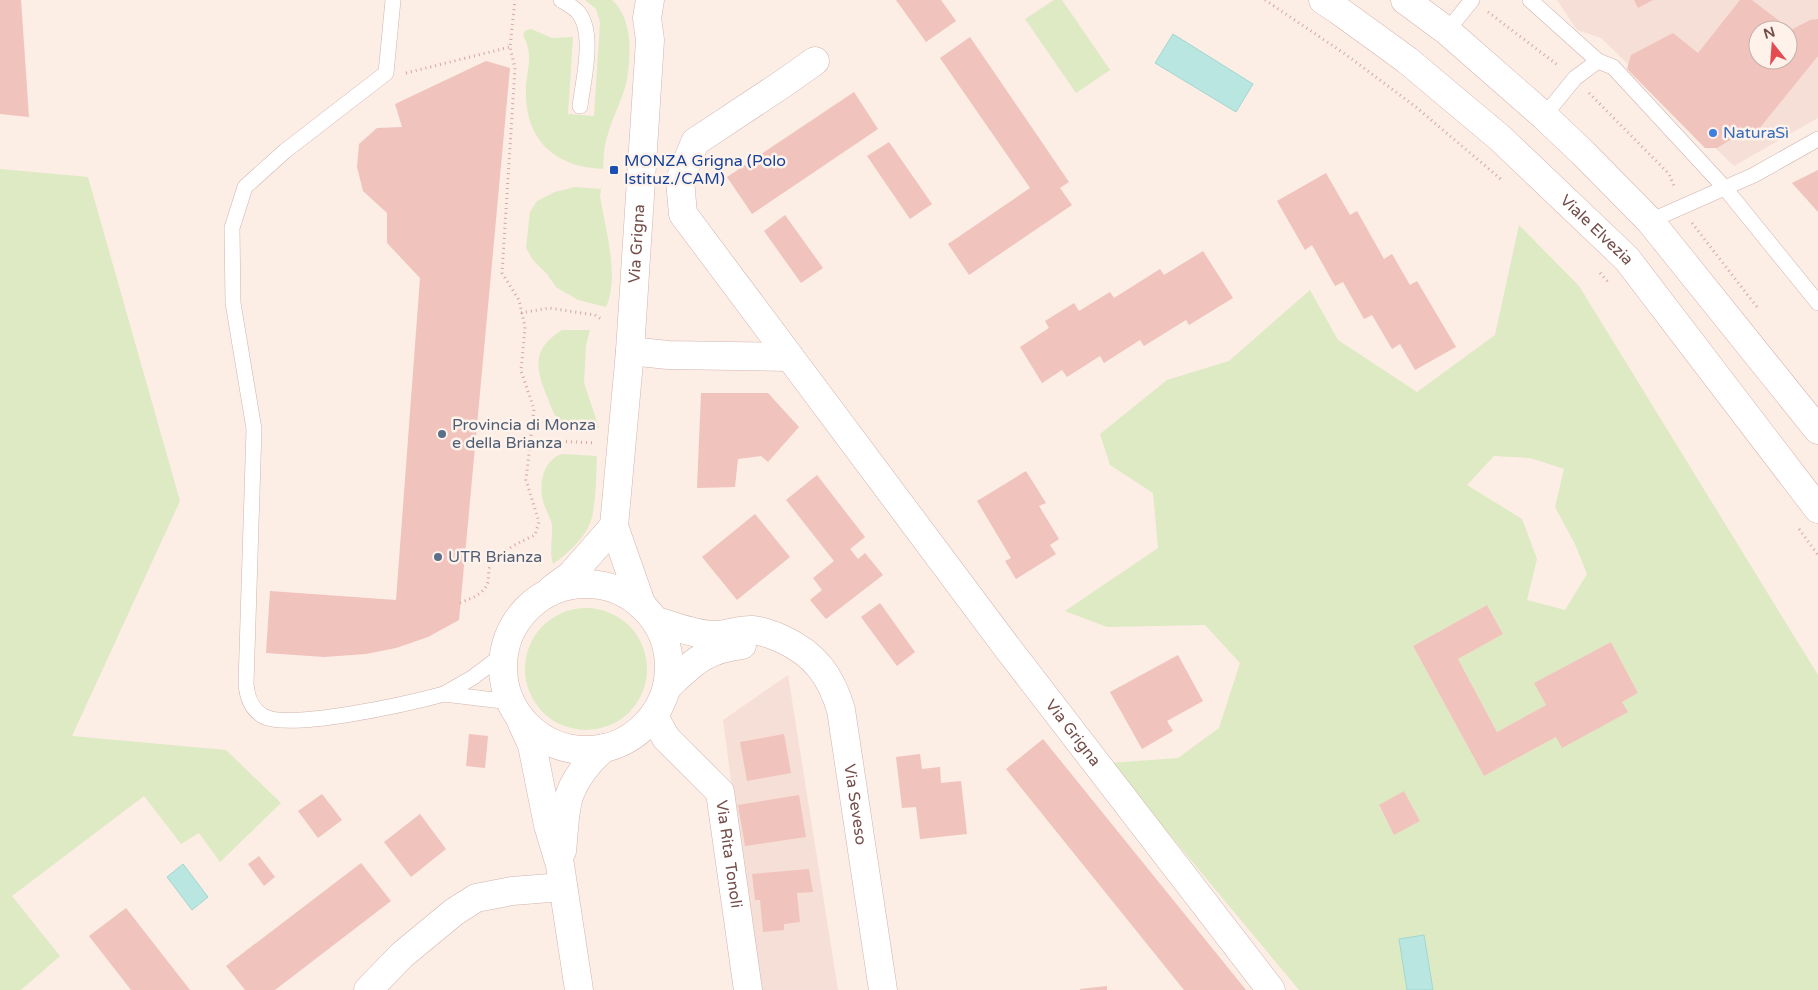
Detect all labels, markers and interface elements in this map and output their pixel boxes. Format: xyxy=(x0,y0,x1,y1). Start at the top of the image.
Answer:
north arrow xyxy=(1748,20,1798,70)
text: N xyxy=(1761,23,1777,43)
place label: NaturaSì xyxy=(1723,123,1789,143)
marker: NaturaSì xyxy=(1707,127,1719,139)
place label: MONZA Grigna (Polo Istituz./CAM) xyxy=(624,151,786,189)
marker: MONZA Grigna (Polo Istituz./CAM) xyxy=(608,164,620,176)
street label: Viale Elvezia xyxy=(1556,190,1638,269)
street label: Via Grigna xyxy=(624,204,649,284)
place label: Provincia di Monza e della Brianza xyxy=(452,415,596,453)
marker: Provincia di Monza e della Brianza xyxy=(436,428,448,440)
place label: UTR Brianza xyxy=(448,547,542,567)
marker: UTR Brianza xyxy=(432,551,444,563)
street label: Via Grigna xyxy=(1041,696,1105,771)
street label: Via Seveso xyxy=(839,763,871,846)
street label: Via Rita Tonoli xyxy=(711,799,746,909)

